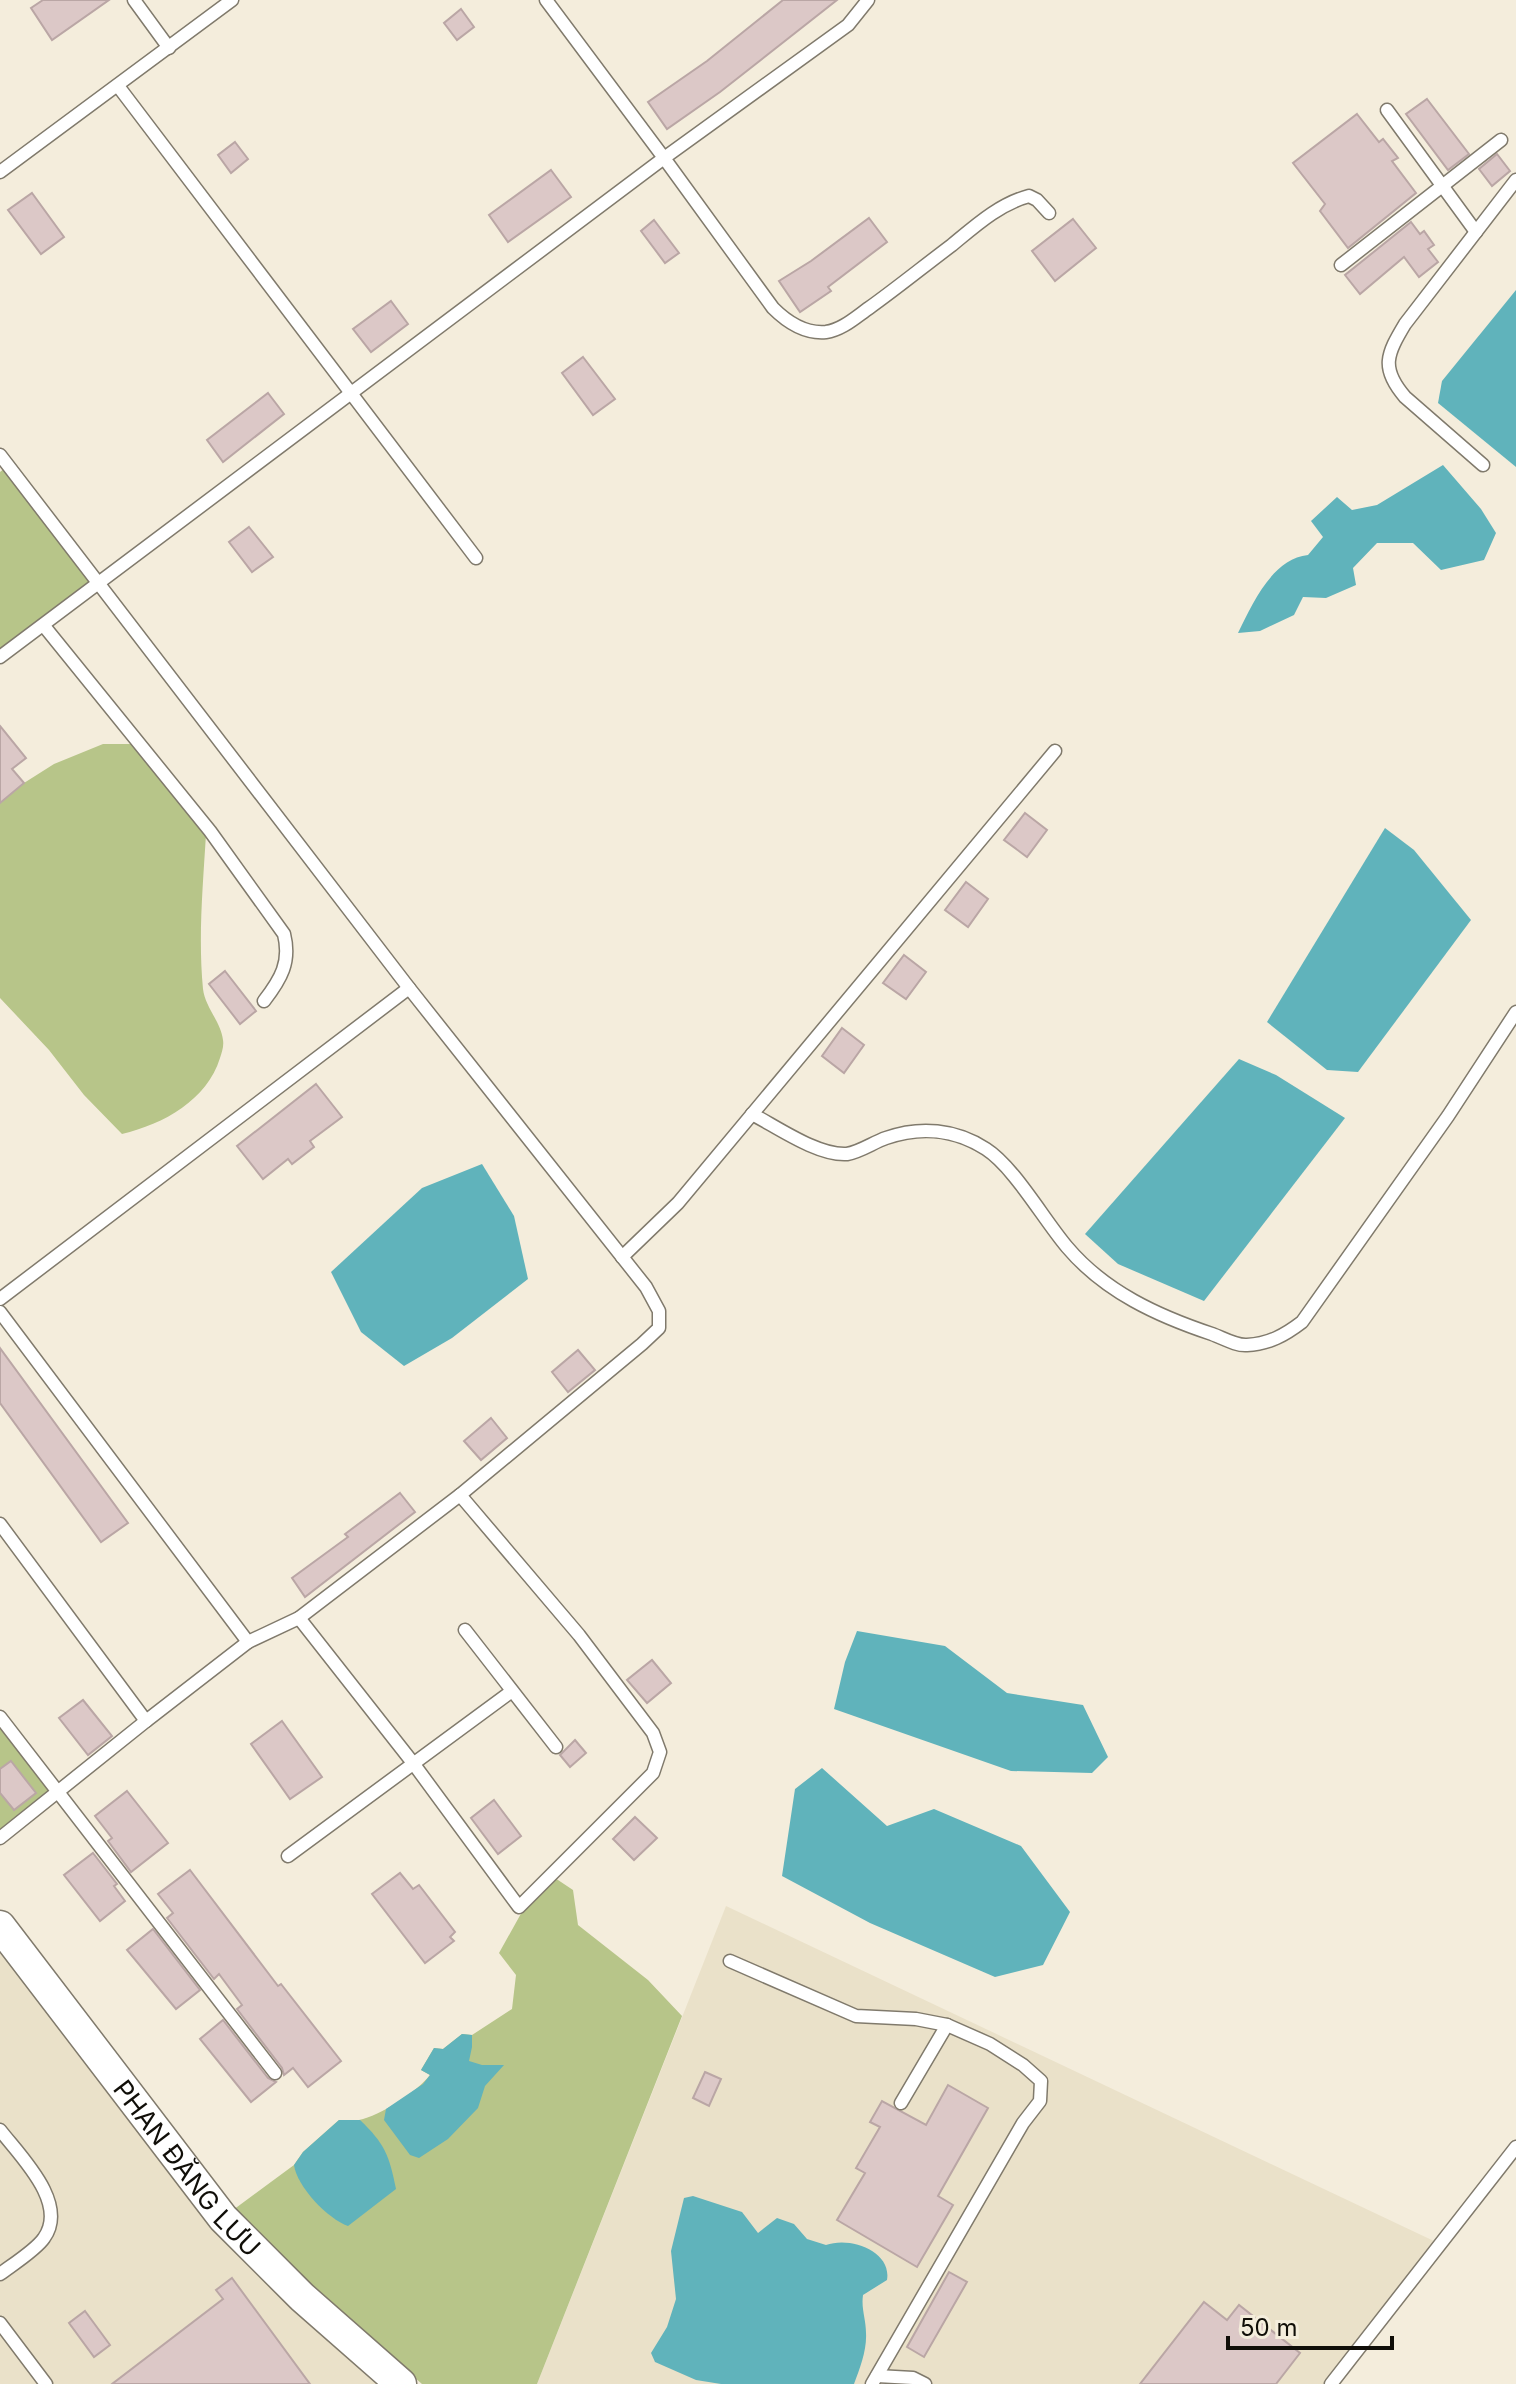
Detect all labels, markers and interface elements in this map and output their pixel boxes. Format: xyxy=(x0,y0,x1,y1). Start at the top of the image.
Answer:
street label: PHAN ĐĂNG LƯU xyxy=(108,2073,267,2262)
scale bar xyxy=(1228,2300,1392,2350)
text: 50 m xyxy=(1240,2313,1298,2342)

